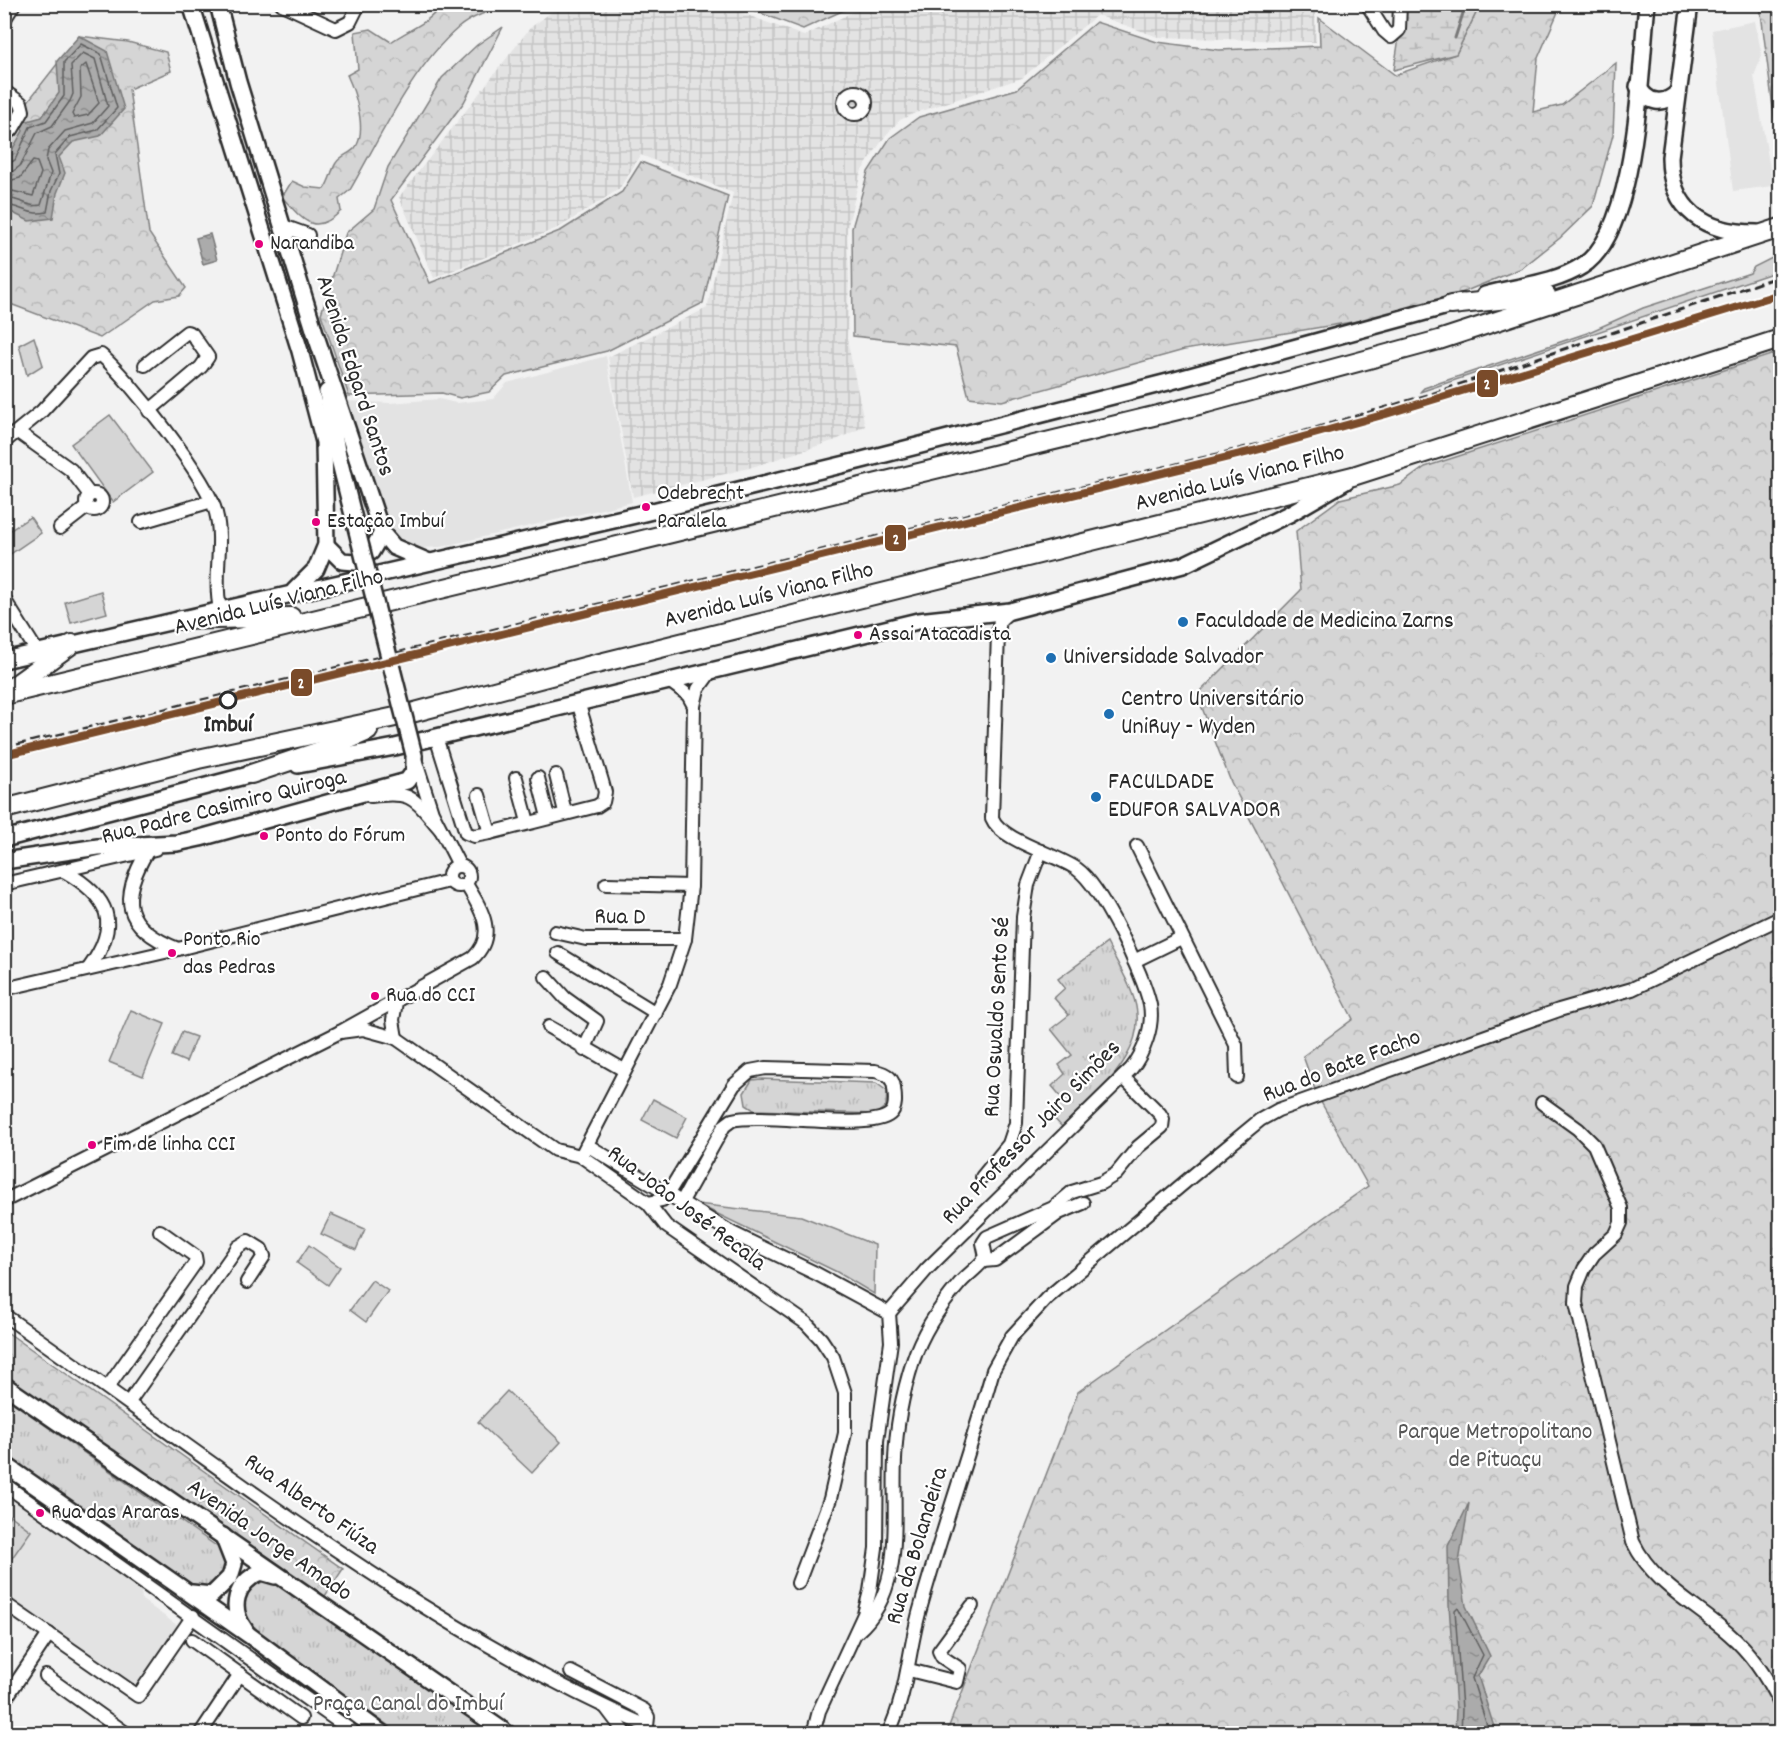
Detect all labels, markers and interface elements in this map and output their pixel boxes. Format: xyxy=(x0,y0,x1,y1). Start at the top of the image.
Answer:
place label: Narandiba xyxy=(270,229,355,260)
marker: Narandiba xyxy=(253,238,265,250)
street label: Avenida Edgard Santos xyxy=(305,271,403,481)
line badge: 2 xyxy=(1476,369,1499,398)
text: 2 xyxy=(1484,374,1491,397)
street label: Avenida Luís Viana Filho xyxy=(1132,437,1348,521)
place label: Odebrecht Paralela xyxy=(657,479,744,538)
marker: Odebrecht Paralela xyxy=(640,501,652,513)
place label: Estação Imbuí xyxy=(327,507,446,538)
marker: Estação Imbuí xyxy=(310,516,322,528)
line badge: 2 xyxy=(884,524,907,552)
text: 2 xyxy=(893,529,900,552)
street label: Avenida Luís Viana Filho xyxy=(661,554,877,638)
street label: Avenida Luís Viana Filho xyxy=(171,561,387,645)
place label: Faculdade de Medicina Zarns xyxy=(1195,605,1454,639)
marker: Faculdade de Medicina Zarns xyxy=(1176,615,1190,629)
place label: Assai Atacadista xyxy=(869,620,1011,651)
marker: Assai Atacadista xyxy=(852,629,864,641)
place label: Universidade Salvador xyxy=(1063,641,1264,675)
marker: Universidade Salvador xyxy=(1044,651,1058,665)
line badge: 2 xyxy=(290,668,313,697)
text: 2 xyxy=(298,673,305,696)
place label: Centro Universitário UniRuy - Wyden xyxy=(1121,683,1304,745)
marker: Imbuí xyxy=(219,691,237,709)
marker: Centro Universitário UniRuy - Wyden xyxy=(1102,707,1116,721)
place label: Imbuí xyxy=(203,709,255,743)
street label: Rua Padre Casimiro Quiroga xyxy=(98,761,351,855)
place label: FACULDADE EDUFOR SALVADOR xyxy=(1108,766,1281,828)
marker: FACULDADE EDUFOR SALVADOR xyxy=(1089,790,1103,804)
place label: Ponto do Fórum xyxy=(275,821,405,852)
marker: Ponto do Fórum xyxy=(258,830,270,842)
street label: Rua D xyxy=(594,901,646,935)
street label: Rua Oswaldo Sento Sé xyxy=(976,916,1020,1118)
place label: Ponto Rio das Pedras xyxy=(183,925,276,984)
marker: Ponto Rio das Pedras xyxy=(166,947,178,959)
place label: Rua do CCI xyxy=(386,981,475,1012)
marker: Rua do CCI xyxy=(369,990,381,1002)
street label: Rua do Bate Facho xyxy=(1258,1021,1426,1113)
street label: Rua Professor Jairo Simões xyxy=(934,1033,1130,1233)
place label: Fim de linha CCI xyxy=(103,1130,236,1161)
street label: Rua João José Recala xyxy=(599,1138,773,1281)
marker: Fim de linha CCI xyxy=(86,1139,98,1151)
park label: Parque Metropolitano de Pituaçu xyxy=(1398,1416,1592,1478)
street label: Rua Alberto Fiúza xyxy=(236,1446,386,1565)
street label: Rua da Bolandeira xyxy=(878,1462,958,1629)
street label: Avenida Jorge Amado xyxy=(179,1471,359,1611)
place label: Rua das Araras xyxy=(51,1498,180,1529)
marker: Rua das Araras xyxy=(34,1507,46,1519)
park label: Praça Canal do Imbuí xyxy=(313,1688,505,1722)

